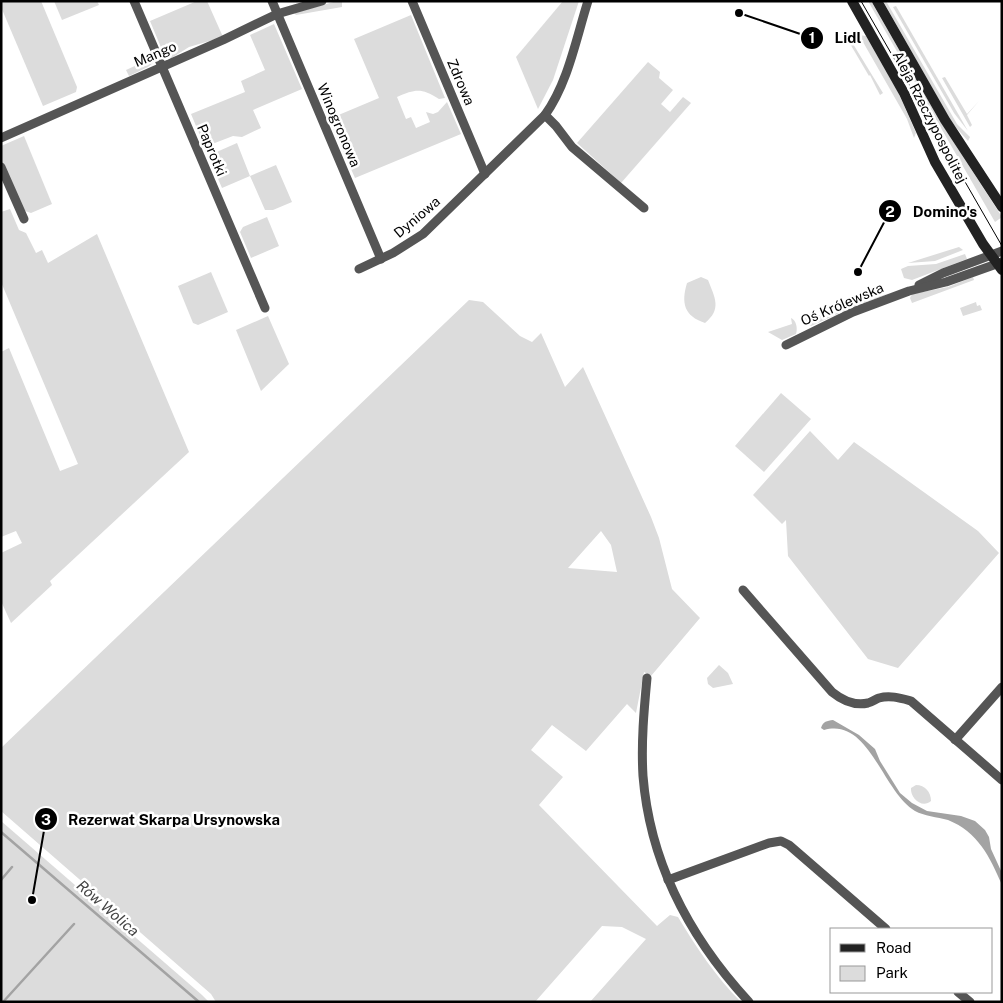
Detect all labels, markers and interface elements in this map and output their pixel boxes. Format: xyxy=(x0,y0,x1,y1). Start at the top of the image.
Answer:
callout: Lidl xyxy=(799,23,871,53)
text: 1 xyxy=(809,29,815,46)
text: Lidl xyxy=(835,29,861,46)
street label: Mango xyxy=(131,38,179,70)
street label: Aleja Rzeczypospolitej xyxy=(890,48,970,186)
street label: Zdrowa xyxy=(444,56,478,108)
street label: Winogronowa xyxy=(314,81,364,169)
street label: Paprotki xyxy=(194,122,230,178)
street label: Dyniowa xyxy=(391,193,443,241)
callout: Domino's xyxy=(878,196,987,226)
text: 2 xyxy=(885,203,895,220)
text: Domino's xyxy=(913,203,977,220)
street label: Oś Królewska xyxy=(798,279,886,329)
callout: Rezerwat Skarpa Ursynowska xyxy=(33,804,290,834)
text: 3 xyxy=(41,811,51,828)
text: Rezerwat Skarpa Ursynowska xyxy=(68,811,280,828)
water label: Rów Wolica xyxy=(73,876,143,940)
legend xyxy=(830,928,993,993)
text: Road xyxy=(876,939,912,956)
text: Park xyxy=(876,964,908,981)

